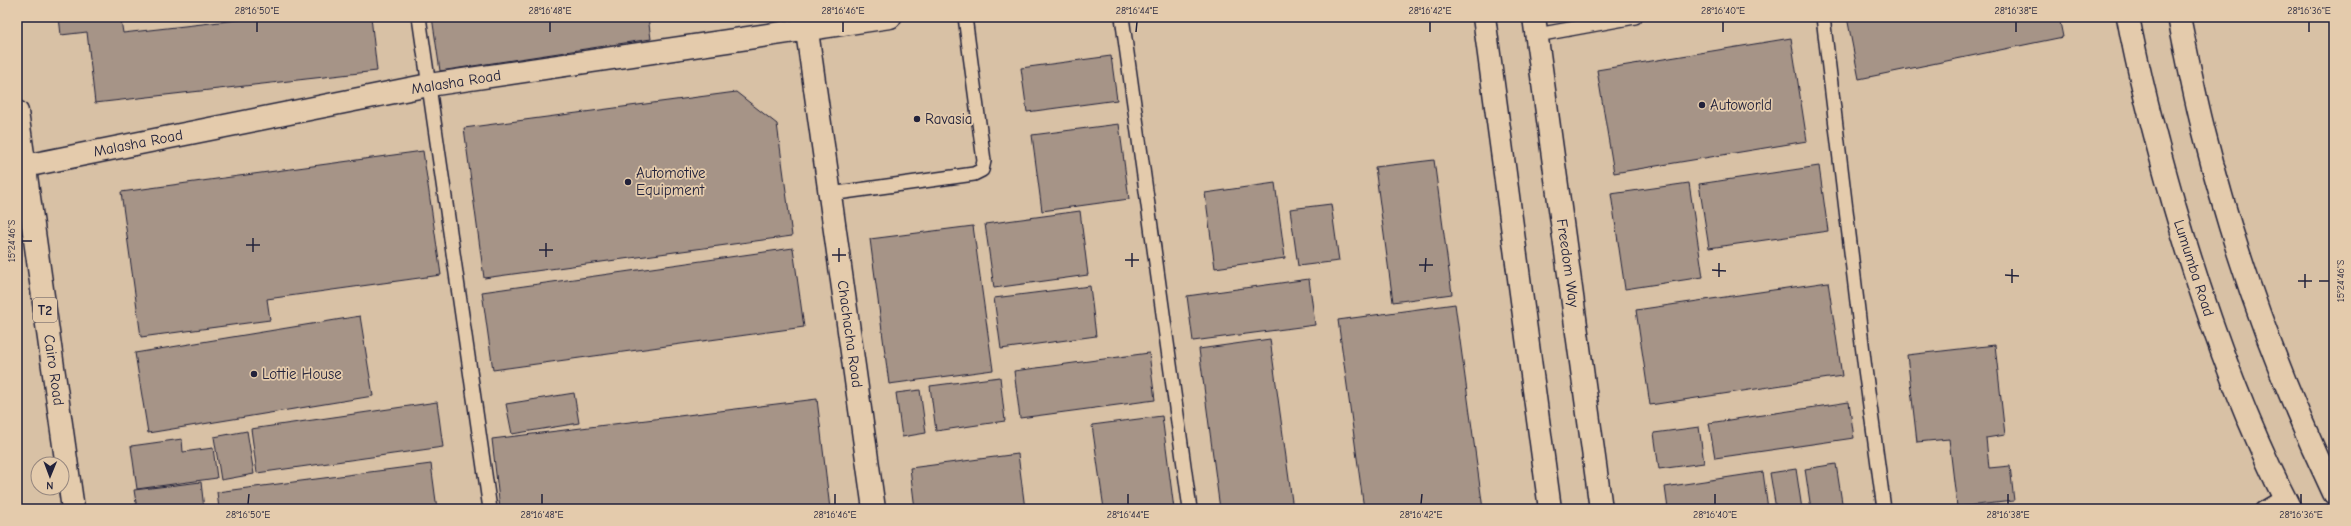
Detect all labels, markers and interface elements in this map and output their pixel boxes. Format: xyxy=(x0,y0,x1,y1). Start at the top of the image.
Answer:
text: 28°16'50"E xyxy=(235,5,279,17)
text: 28°16'48"E xyxy=(529,5,571,17)
text: 28°16'46"E xyxy=(821,5,865,17)
text: 28°16'44"E xyxy=(1116,5,1158,17)
text: 28°16'42"E xyxy=(1408,5,1452,17)
text: 28°16'40"E xyxy=(1701,5,1745,17)
text: 28°16'38"E xyxy=(1994,5,2038,17)
text: 28°16'36"E xyxy=(2287,5,2331,17)
street label: Malasha Road xyxy=(410,66,502,98)
place label: Autoworld xyxy=(1710,96,1772,114)
marker: Autoworld xyxy=(1697,100,1707,110)
place label: Ravasia xyxy=(925,110,973,128)
marker: Ravasia xyxy=(912,114,922,124)
street label: Malasha Road xyxy=(92,126,184,160)
place label: Automotive Equipment xyxy=(636,164,706,199)
marker: Automotive Equipment xyxy=(623,177,633,187)
street label: Lumumba Road xyxy=(2170,217,2218,319)
street label: Freedom Way xyxy=(1553,218,1583,309)
text: 15°24'46"S xyxy=(6,219,18,262)
text: 15°24'46"S xyxy=(2335,259,2347,302)
street label: Chachacha Road xyxy=(834,279,866,389)
road number: T2 xyxy=(33,298,57,322)
street label: Cairo Road xyxy=(40,333,68,407)
place label: Lottie House xyxy=(262,365,342,383)
marker: Lottie House xyxy=(249,369,259,379)
north arrow xyxy=(30,456,70,496)
text: N xyxy=(46,479,54,492)
text: 28°16'50"E xyxy=(226,509,270,521)
text: 28°16'48"E xyxy=(521,509,563,521)
text: 28°16'46"E xyxy=(813,509,857,521)
text: 28°16'44"E xyxy=(1107,509,1149,521)
text: 28°16'42"E xyxy=(1399,509,1443,521)
text: 28°16'40"E xyxy=(1693,509,1737,521)
text: 28°16'38"E xyxy=(1986,509,2030,521)
text: 28°16'36"E xyxy=(2279,509,2323,521)

